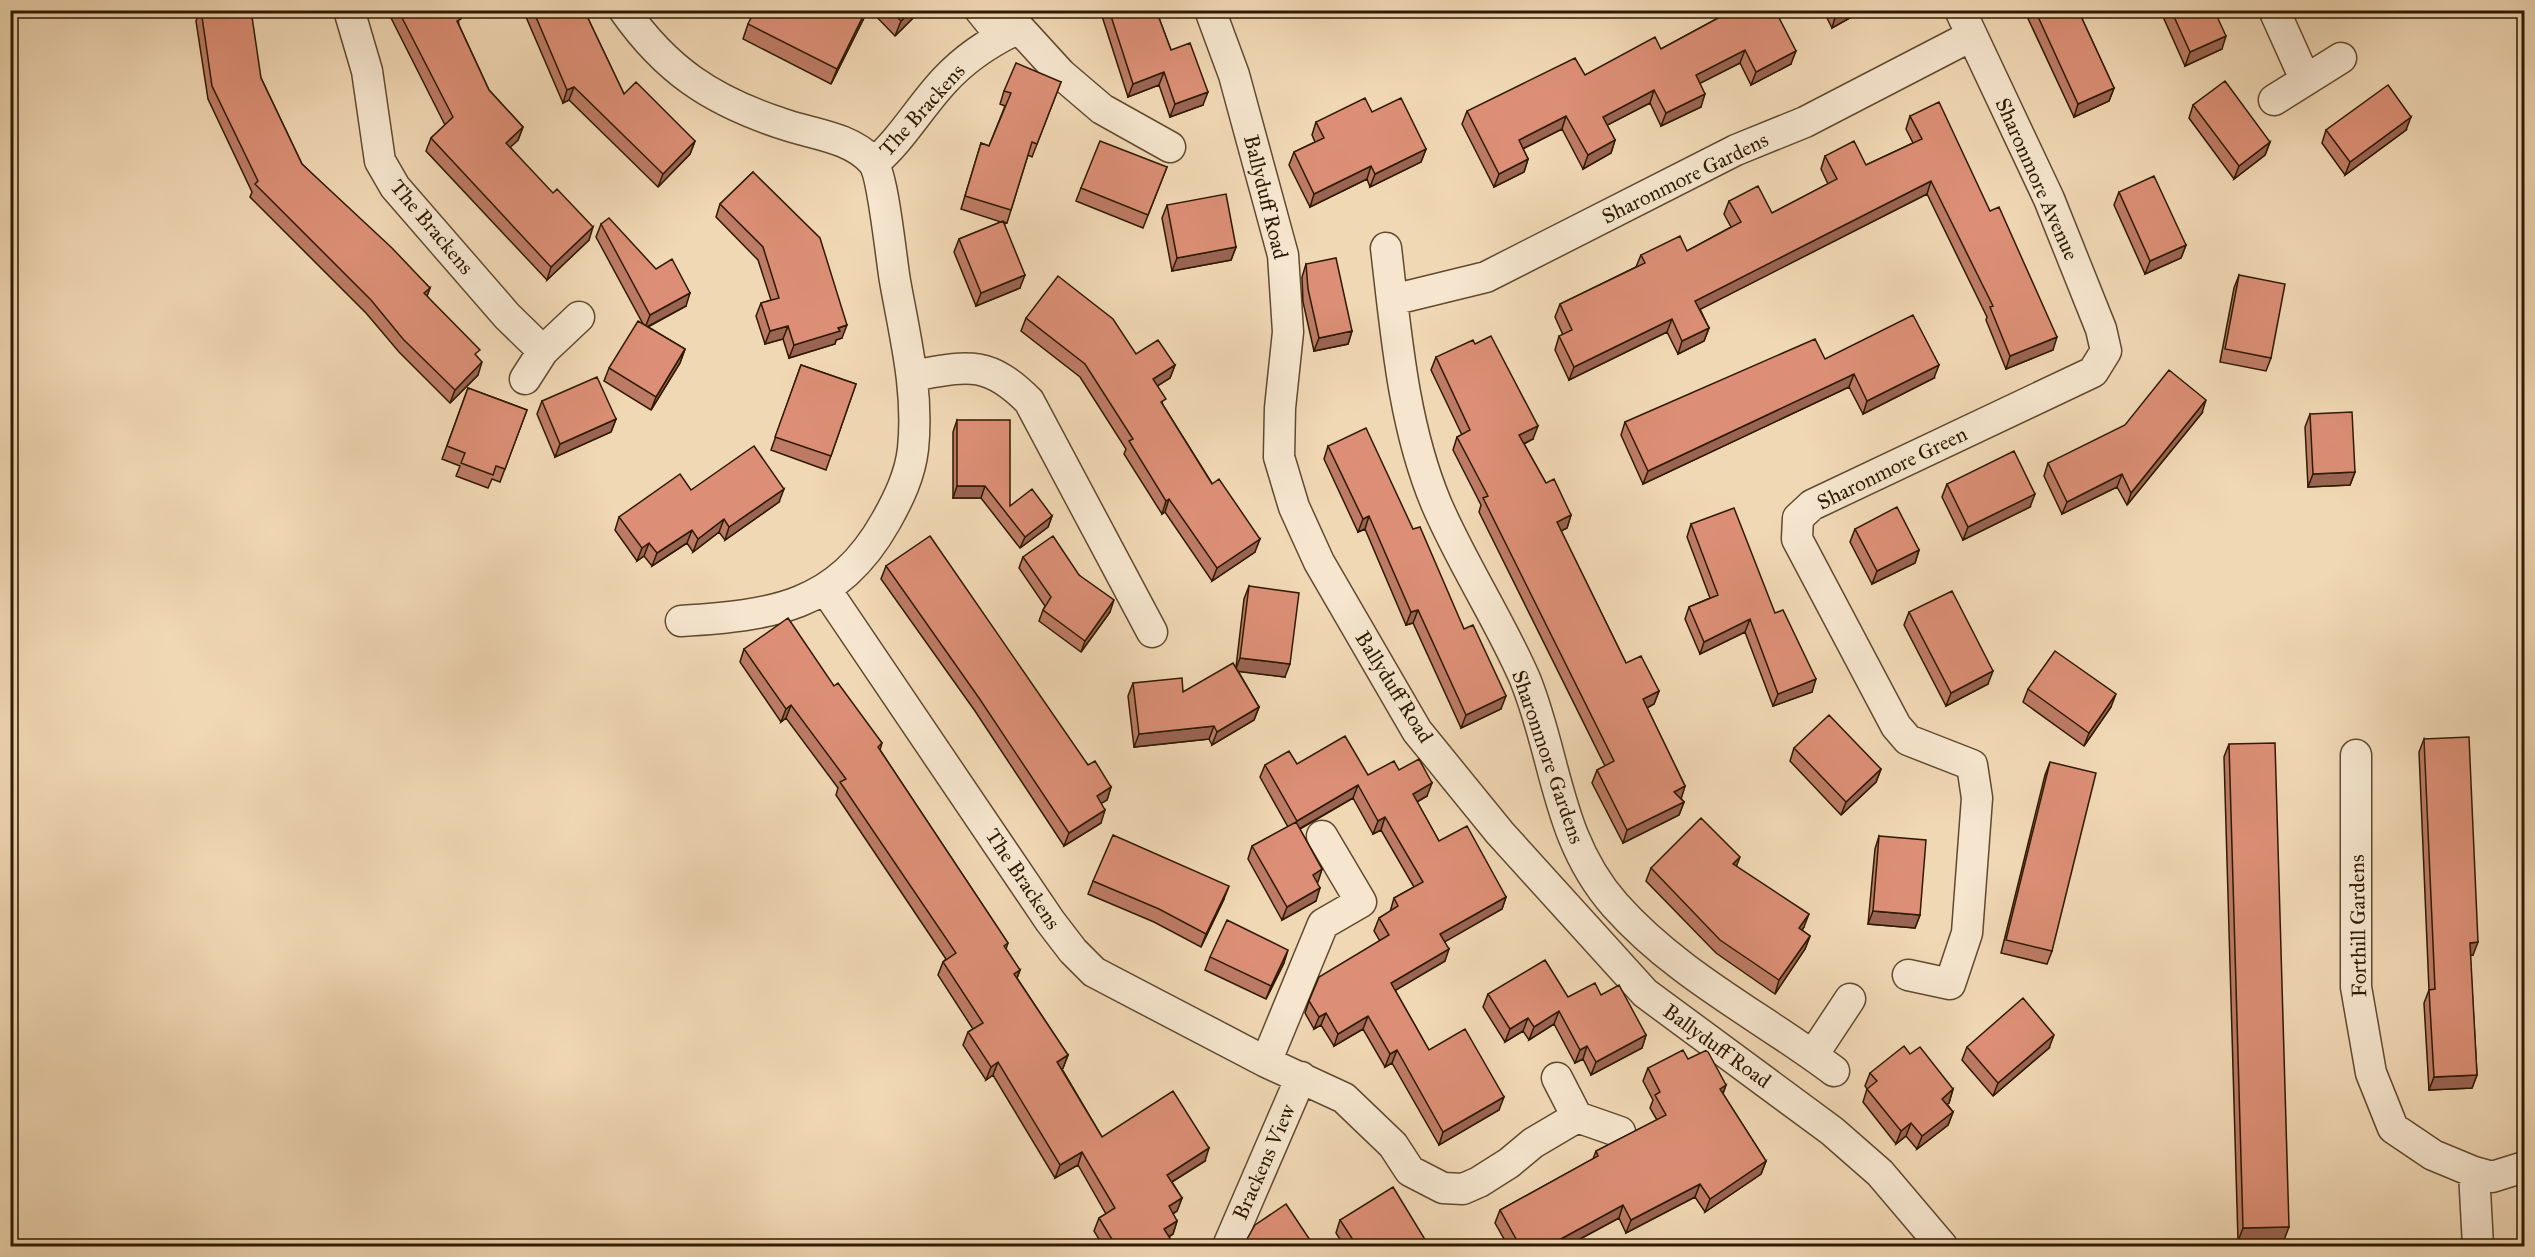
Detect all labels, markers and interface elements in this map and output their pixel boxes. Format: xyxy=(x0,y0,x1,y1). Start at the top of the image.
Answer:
street label: The Brackens xyxy=(874,58,970,162)
street label: Sharonmore Avenue xyxy=(1990,94,2085,264)
street label: Sharonmore Gardens xyxy=(1597,126,1773,230)
street label: Ballyduff Road xyxy=(1238,132,1294,262)
street label: The Brackens xyxy=(385,174,479,280)
street label: Sharonmore Green xyxy=(1813,420,1971,516)
street label: Ballyduff Road xyxy=(1349,626,1439,748)
street label: Sharonmore Gardens xyxy=(1506,667,1590,847)
street label: The Brackens xyxy=(980,824,1066,934)
street label: Forthill Gardens xyxy=(2344,854,2372,998)
street label: Ballyduff Road xyxy=(1658,998,1776,1094)
street label: Brackens View xyxy=(1227,1100,1301,1224)

